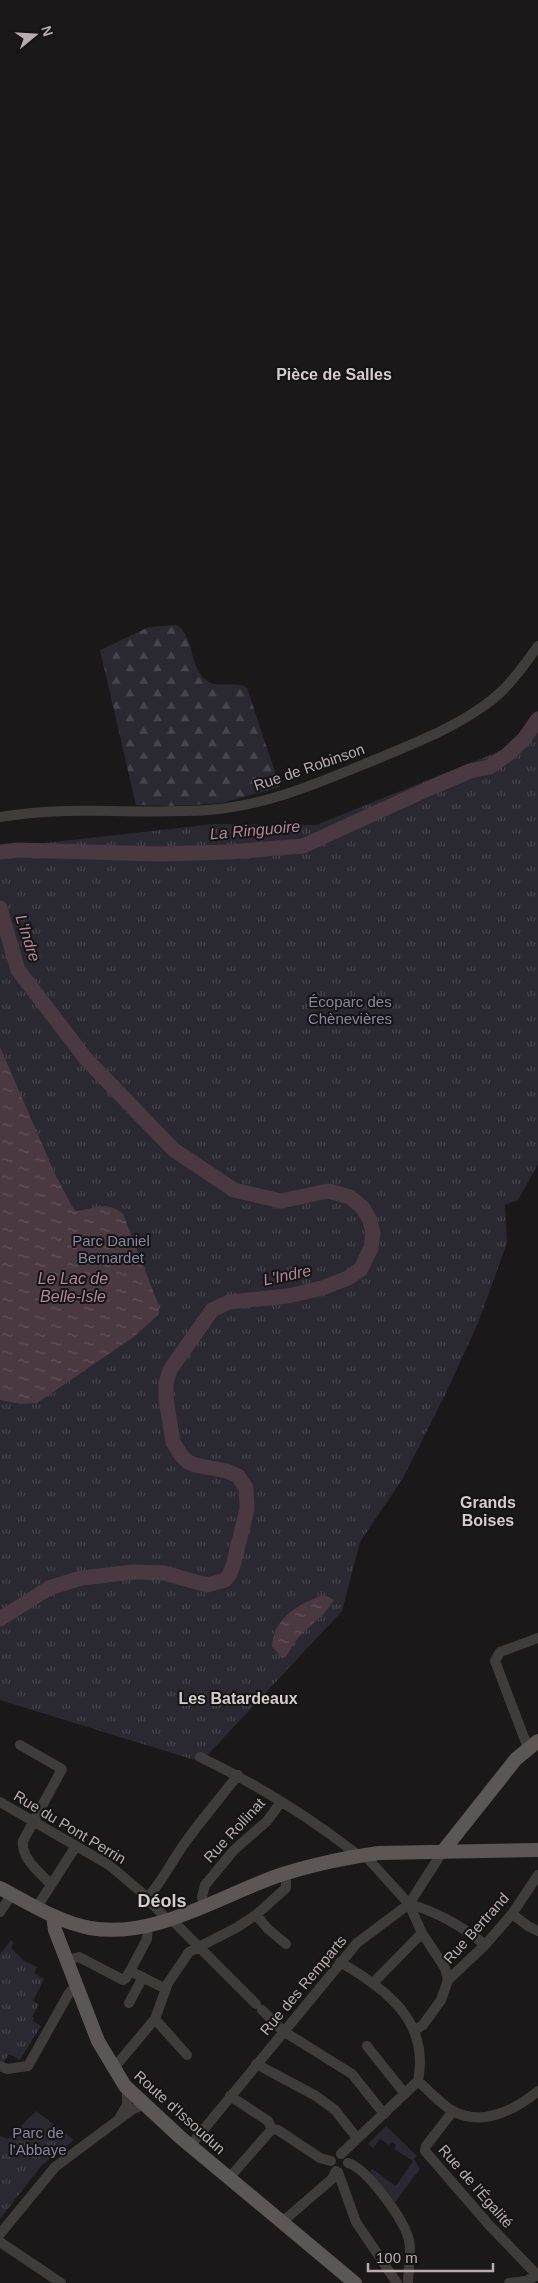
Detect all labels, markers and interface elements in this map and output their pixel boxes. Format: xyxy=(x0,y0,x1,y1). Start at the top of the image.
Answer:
north arrow xyxy=(10,10,60,60)
text: N xyxy=(38,24,57,38)
district label: Pièce de Salles xyxy=(276,366,392,383)
street label: Rue de Robinson xyxy=(251,740,367,794)
water label: La Ringuoire xyxy=(209,818,301,842)
water label: L'Indre xyxy=(12,912,44,964)
park label: Écoparc des Chènevières xyxy=(308,993,392,1027)
park label: Parc Daniel Bernardet xyxy=(72,1232,150,1266)
water label: L'Indre xyxy=(262,1262,313,1288)
water label: Le Lac de Belle-Isle xyxy=(38,1270,108,1305)
district label: Grands Boises xyxy=(460,1494,516,1529)
district label: Les Batardeaux xyxy=(178,1690,298,1707)
street label: Rue du Pont Perrin xyxy=(11,1787,129,1867)
street label: Rue Rollinat xyxy=(200,1794,269,1866)
street label: Rue Bertrand xyxy=(440,1889,512,1967)
district label: Déols xyxy=(137,1891,187,1911)
street label: Rue des Remparts xyxy=(256,1932,350,2038)
street label: Route d'Issoudun xyxy=(131,2067,229,2157)
park label: Parc de l'Abbaye xyxy=(9,2124,67,2158)
street label: Rue de l'Égalité xyxy=(435,2141,517,2231)
scale bar xyxy=(368,2240,493,2272)
text: 100 m xyxy=(376,2249,418,2266)

